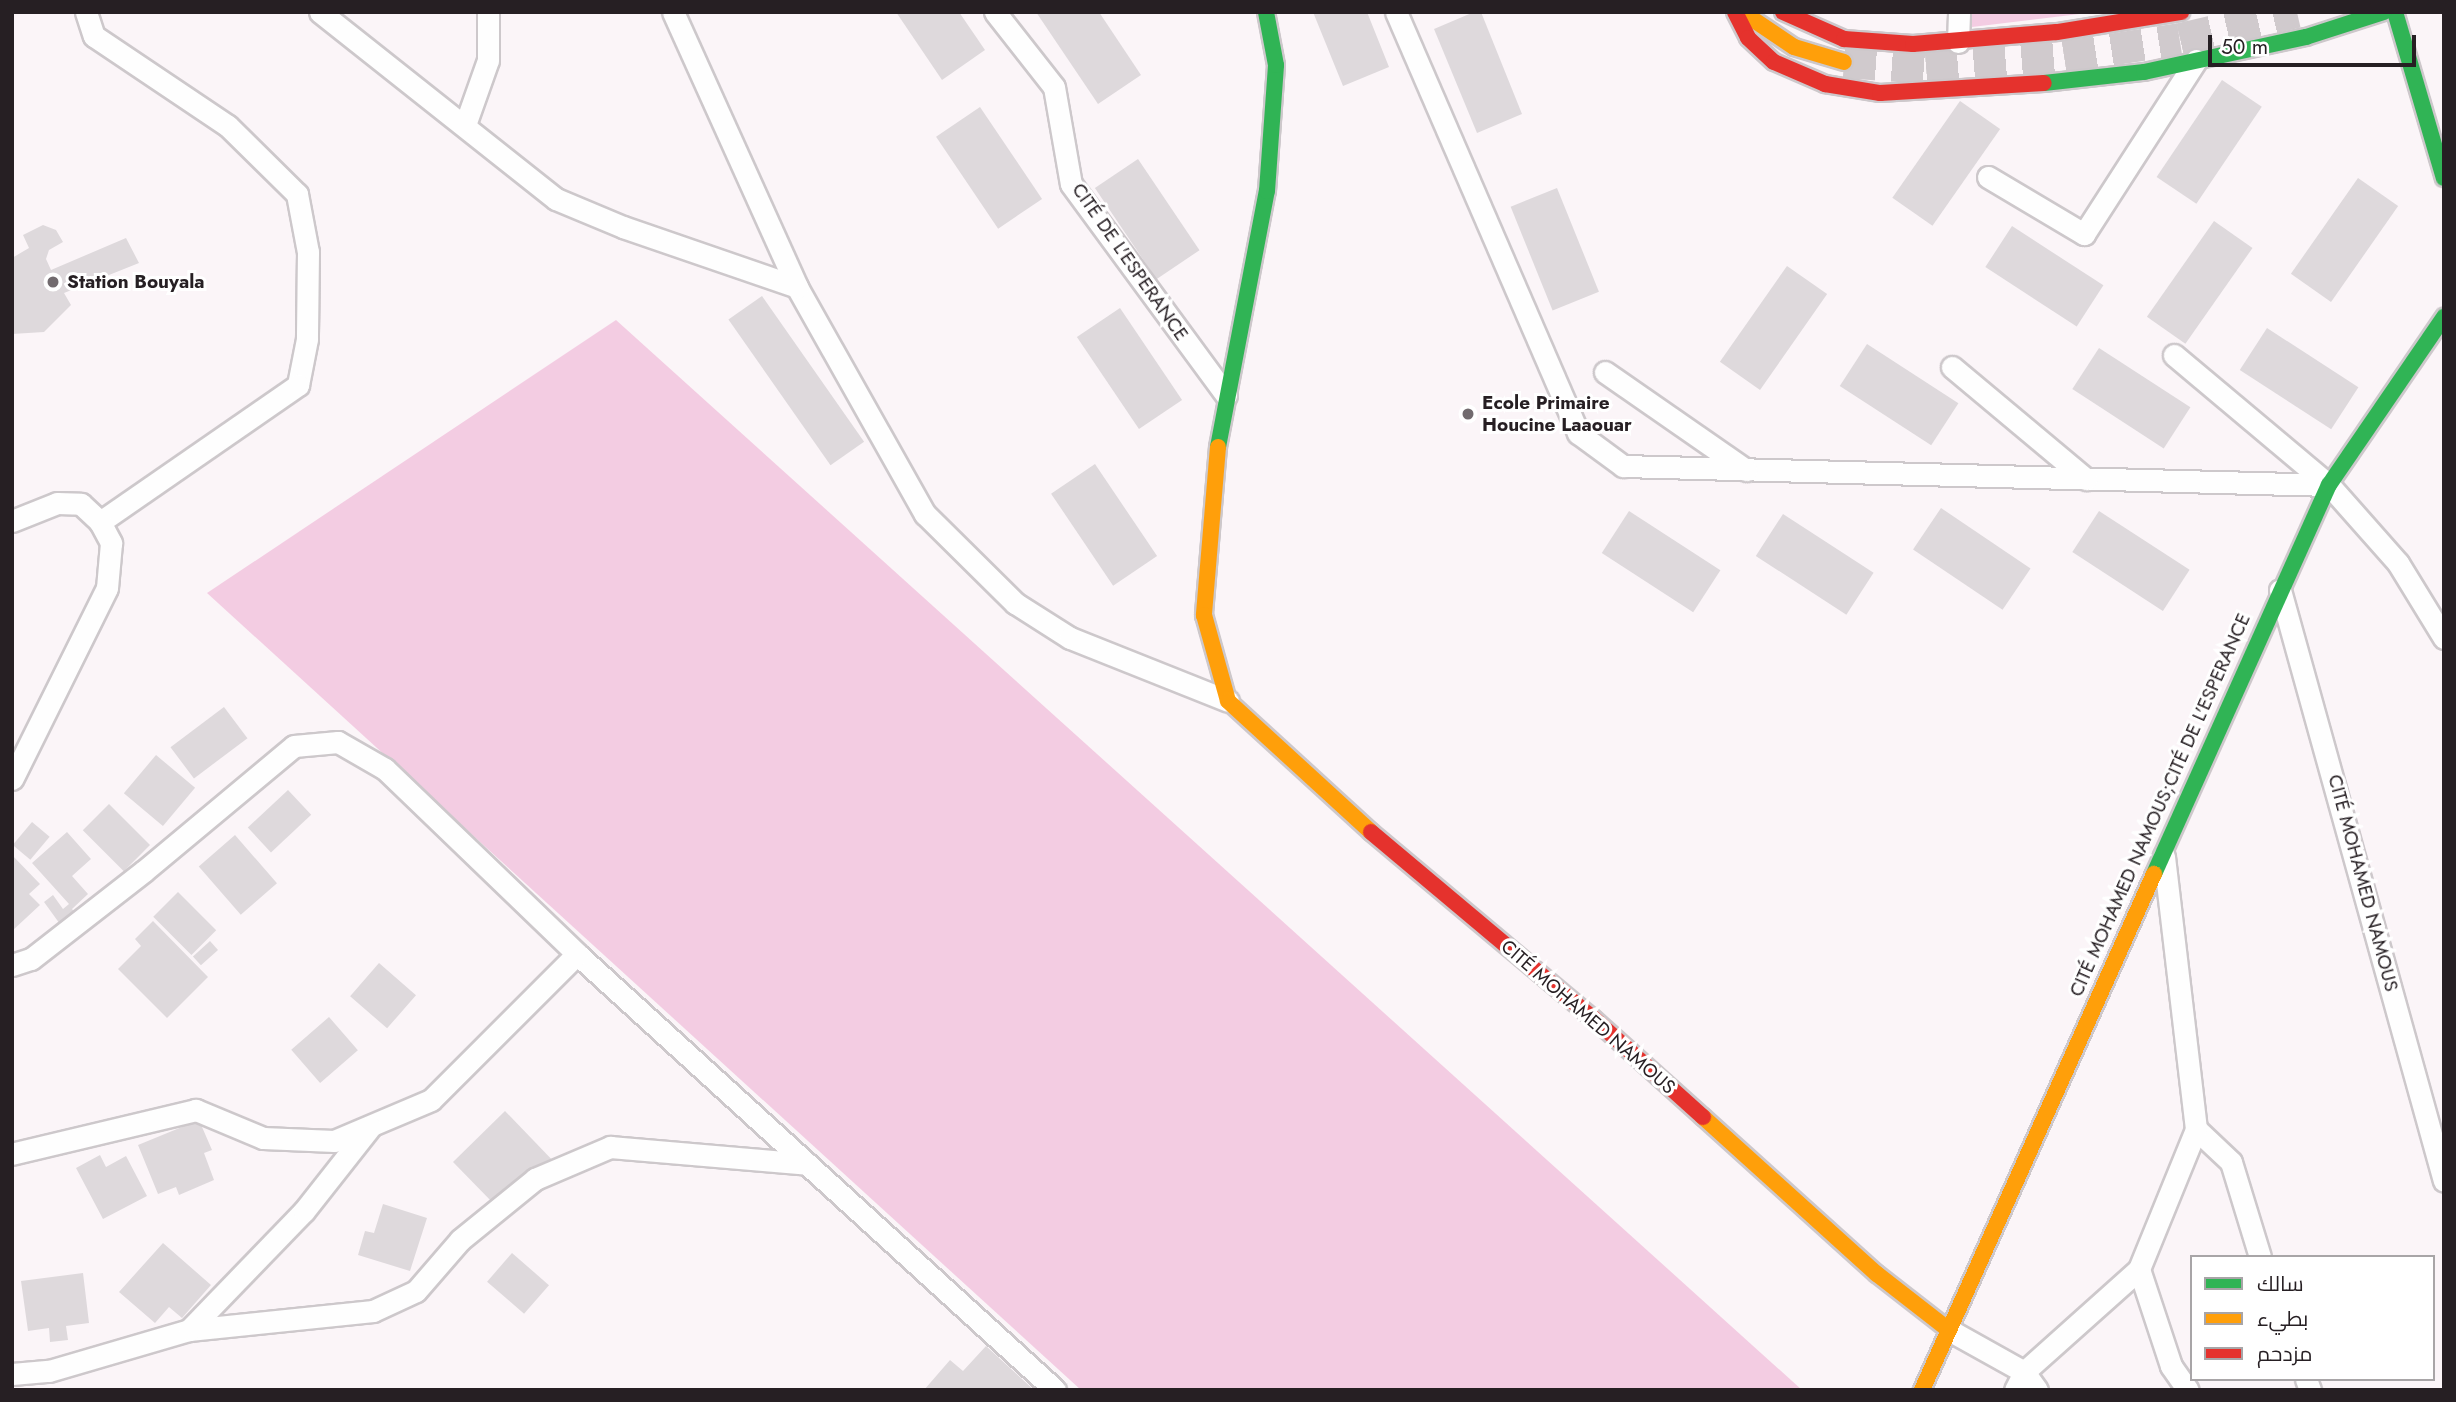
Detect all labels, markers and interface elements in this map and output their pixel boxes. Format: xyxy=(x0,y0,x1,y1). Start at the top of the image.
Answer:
scale bar xyxy=(2211,21,2419,65)
text: 50 m xyxy=(2221,32,2268,62)
street label: CITÉ DE L'ESPERANCE xyxy=(1067,179,1193,345)
place label: Station Bouyala xyxy=(67,271,205,293)
marker: Station Bouyala xyxy=(45,274,61,290)
place label: Ecole Primaire Houcine Laaouar xyxy=(1482,392,1632,436)
marker: Ecole Primaire Houcine Laaouar xyxy=(1460,406,1476,422)
street label: CITÉ MOHAMED NAMOUS;CITÉ DE L'ESPERANCE xyxy=(2065,610,2255,1000)
street label: CITÉ MOHAMED NAMOUS xyxy=(2323,772,2403,994)
street label: CITÉ MOHAMED NAMOUS xyxy=(1496,935,1680,1099)
legend xyxy=(2190,1255,2435,1381)
text: سالك xyxy=(2257,1269,2304,1299)
text: بطيء xyxy=(2257,1304,2308,1334)
text: مزدحم xyxy=(2257,1339,2312,1369)

